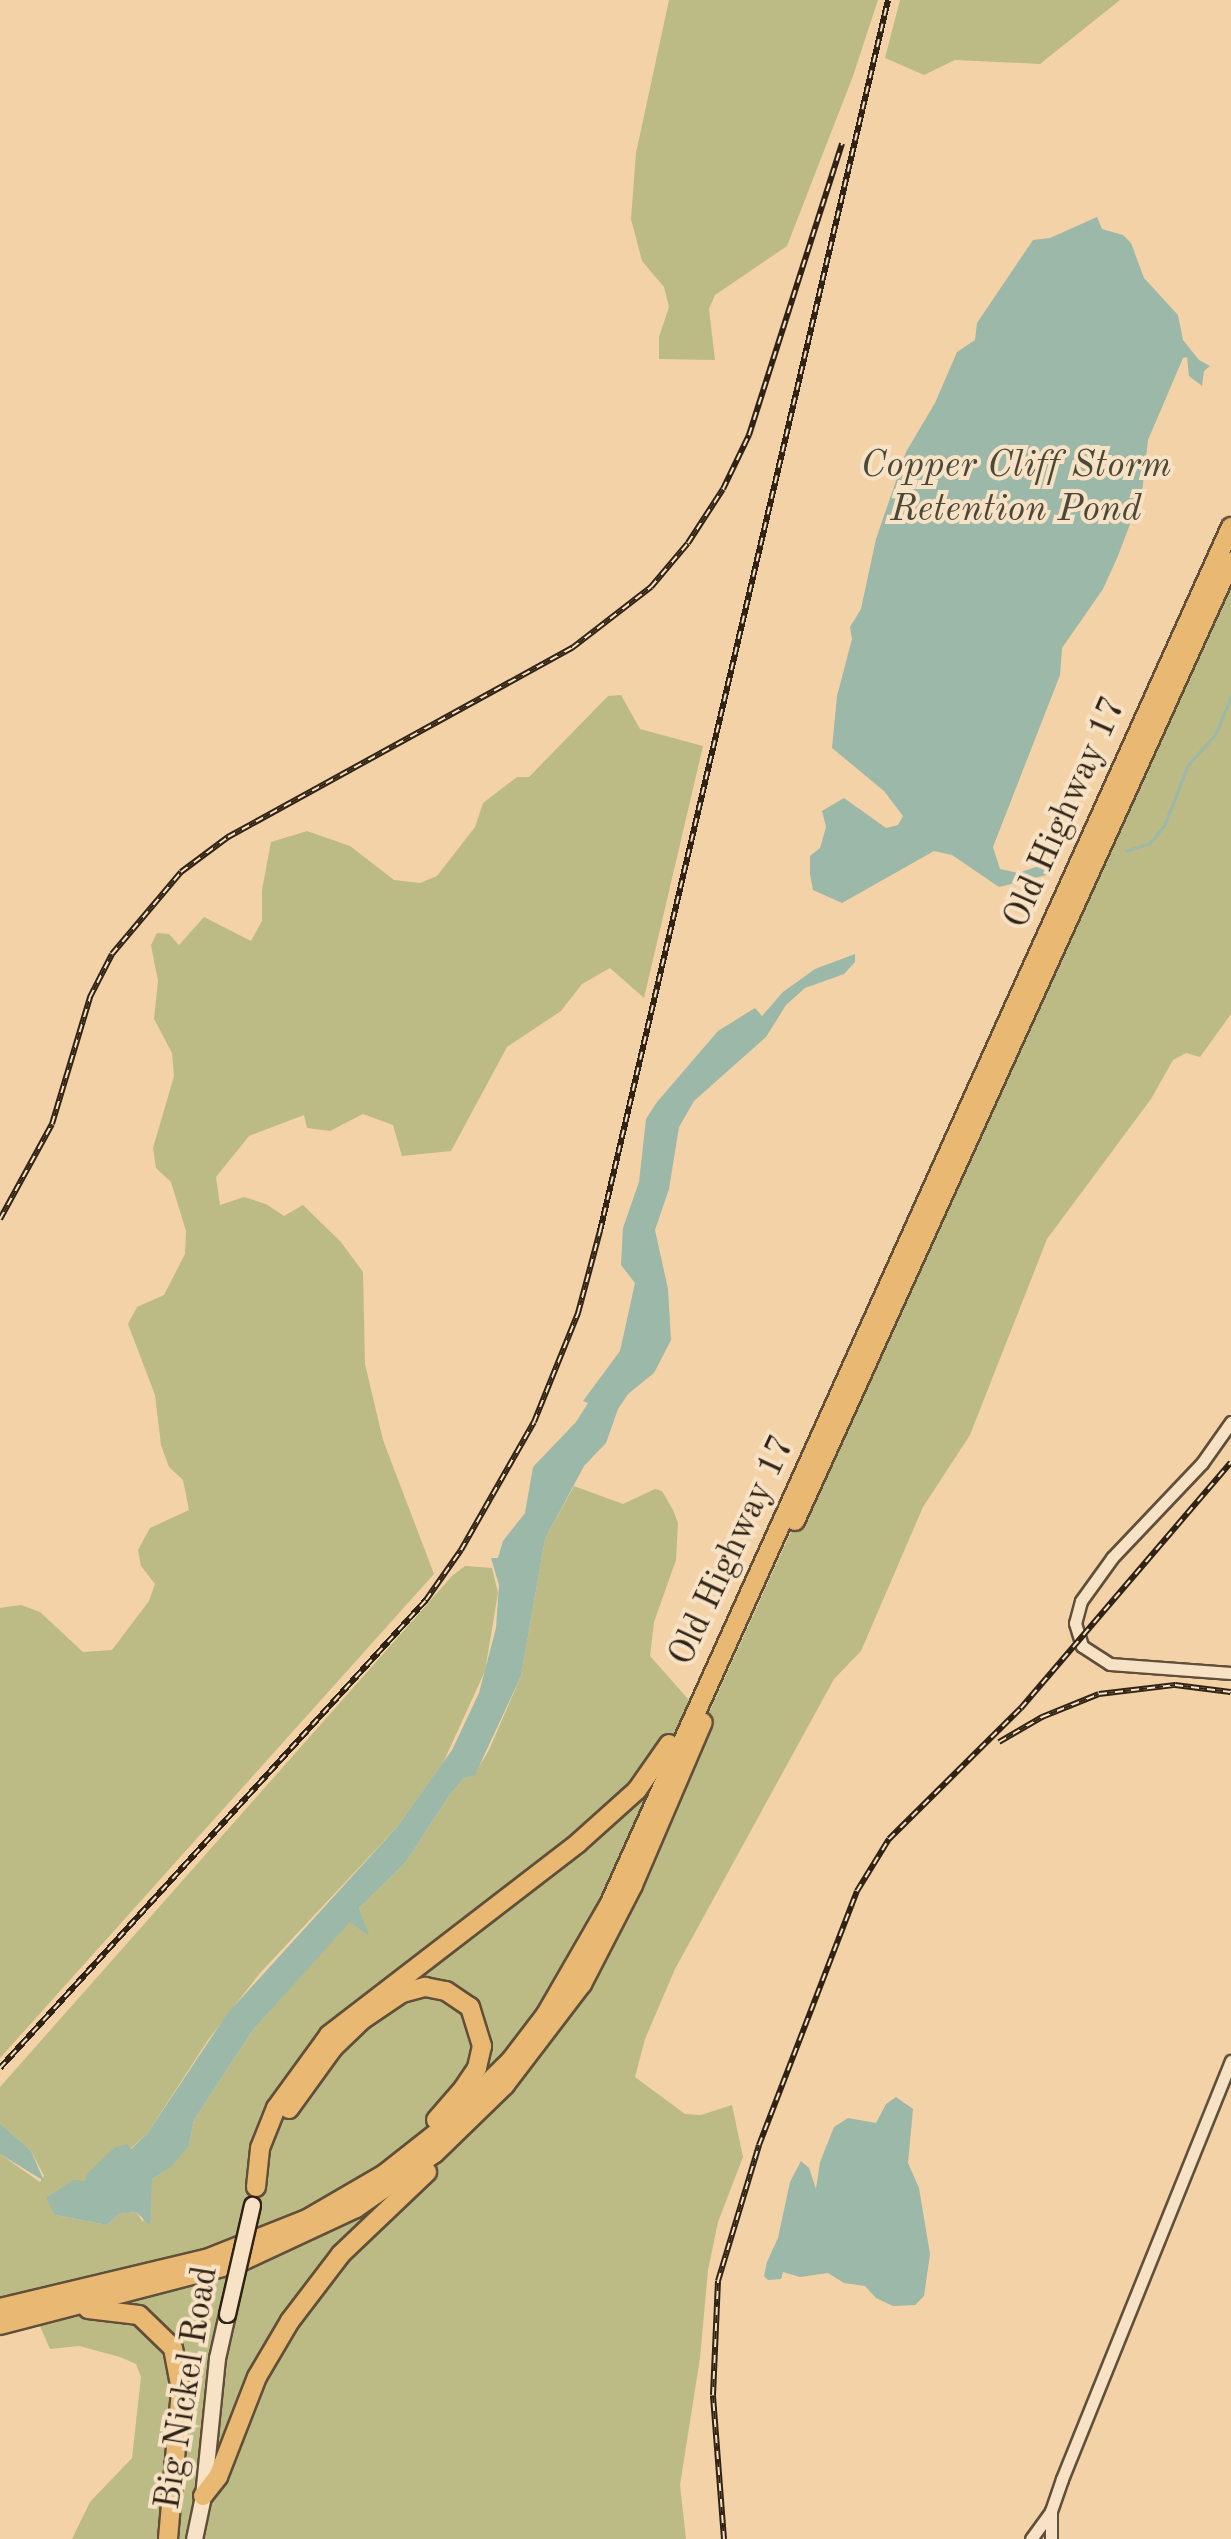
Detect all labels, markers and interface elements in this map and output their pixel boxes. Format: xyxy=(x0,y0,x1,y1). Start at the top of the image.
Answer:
water label: Copper Cliff Storm Retention Pond xyxy=(861,444,1171,534)
street label: Old Highway 17 xyxy=(996,691,1136,935)
street label: Old Highway 17 xyxy=(661,1429,805,1673)
street label: Big Nickel Road xyxy=(148,2263,228,2513)

